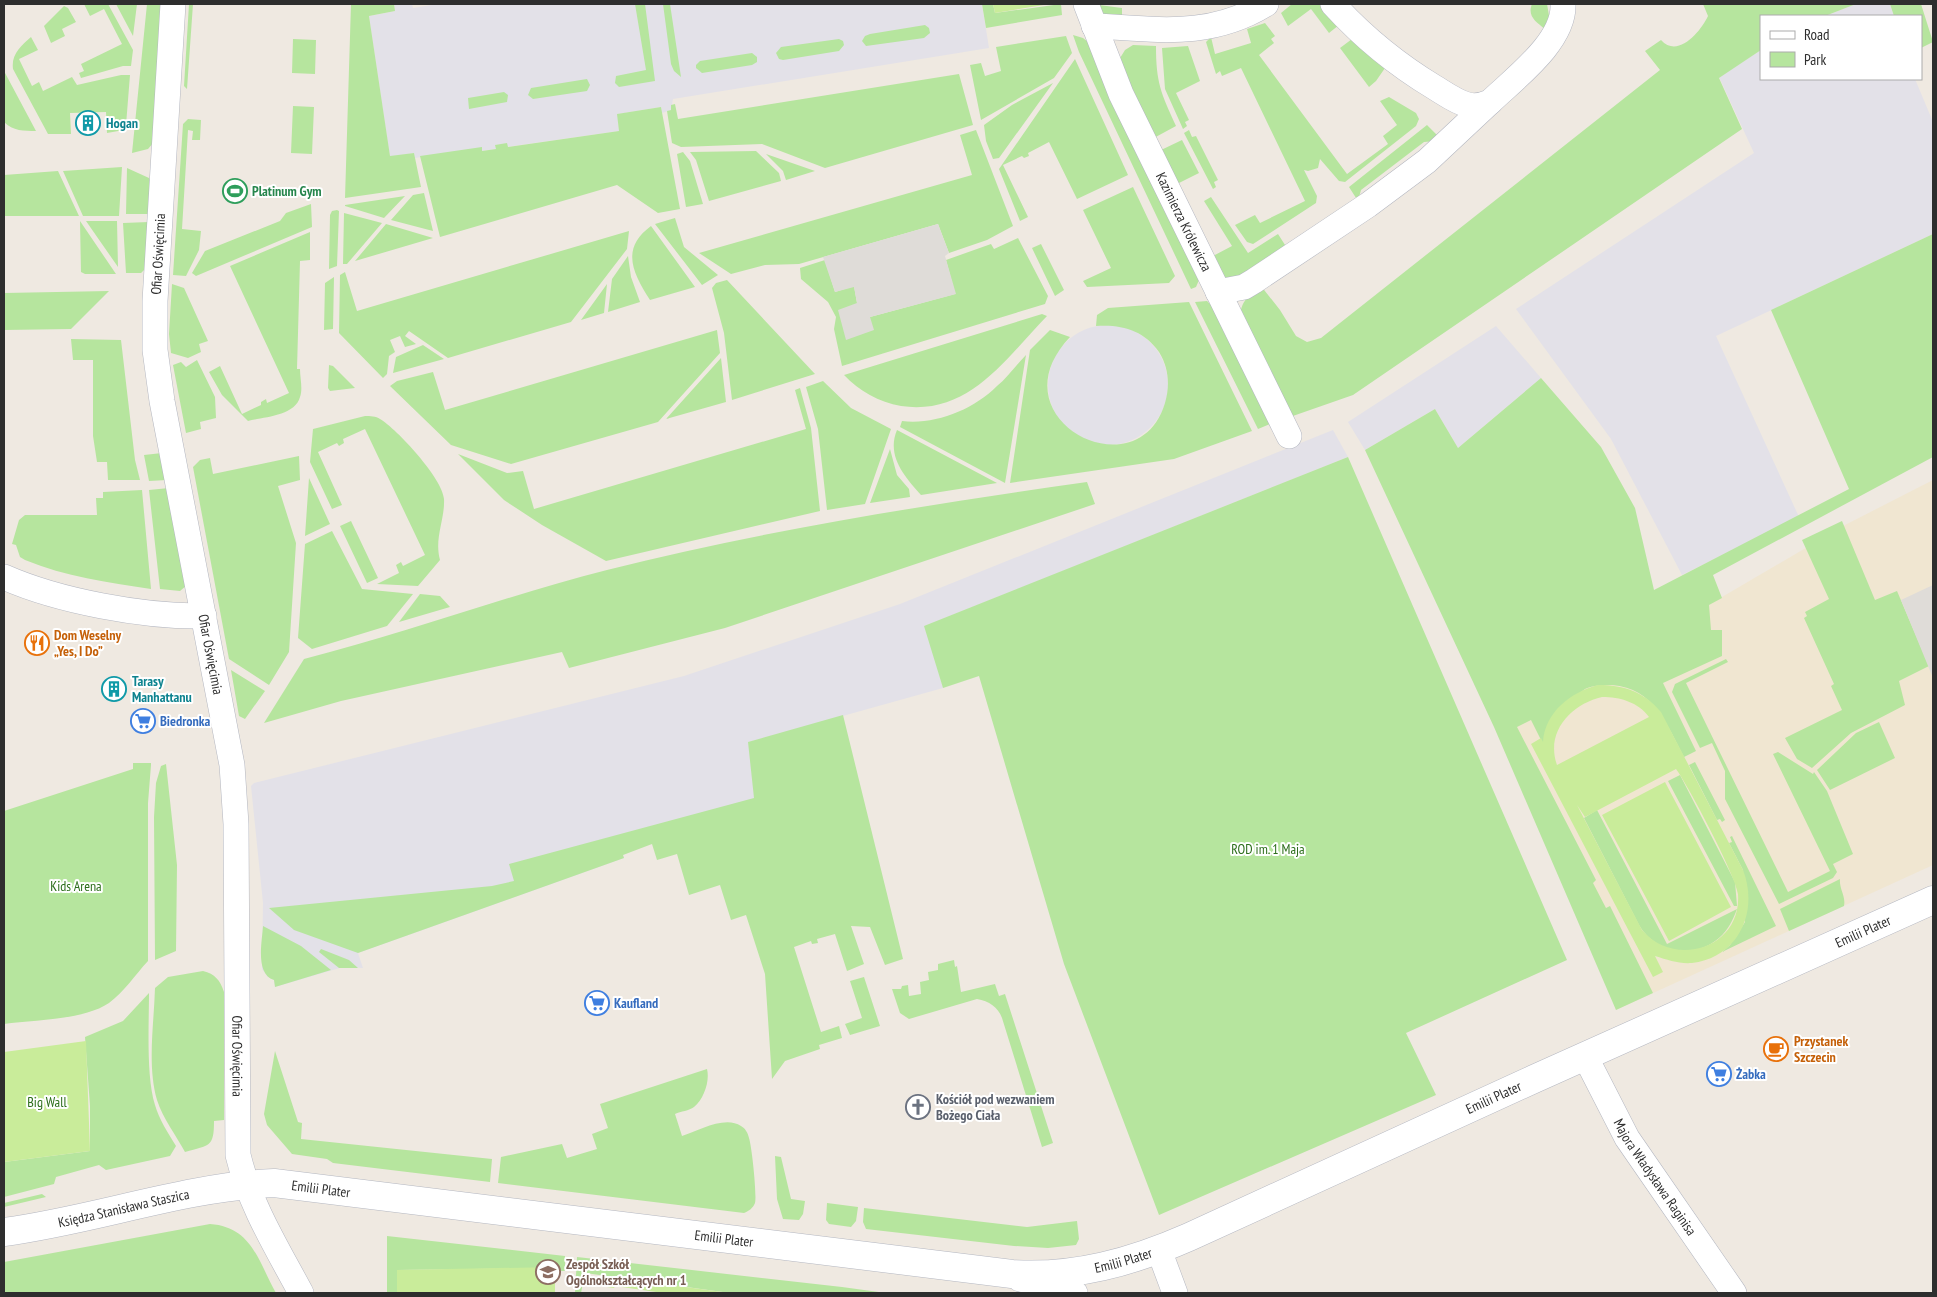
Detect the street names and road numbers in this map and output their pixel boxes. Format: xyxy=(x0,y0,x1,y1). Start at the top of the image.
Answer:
street label: Kazimierza Królewicza xyxy=(1152,169,1216,274)
street label: Ofiar Oświęcimia xyxy=(147,213,169,295)
street label: Ofiar Oświęcimia xyxy=(194,613,227,696)
street label: Emilii Plater xyxy=(1832,911,1894,952)
street label: Ofiar Oświęcimia xyxy=(228,1015,247,1097)
street label: Emilii Plater xyxy=(1463,1077,1524,1118)
street label: Majora Władysława Raginisa xyxy=(1610,1116,1700,1239)
street label: Emilii Plater xyxy=(291,1176,352,1201)
street label: Księdza Stanisława Staszica xyxy=(56,1185,191,1232)
street label: Emilii Plater xyxy=(693,1226,754,1251)
street label: Emilii Plater xyxy=(1093,1243,1155,1277)

